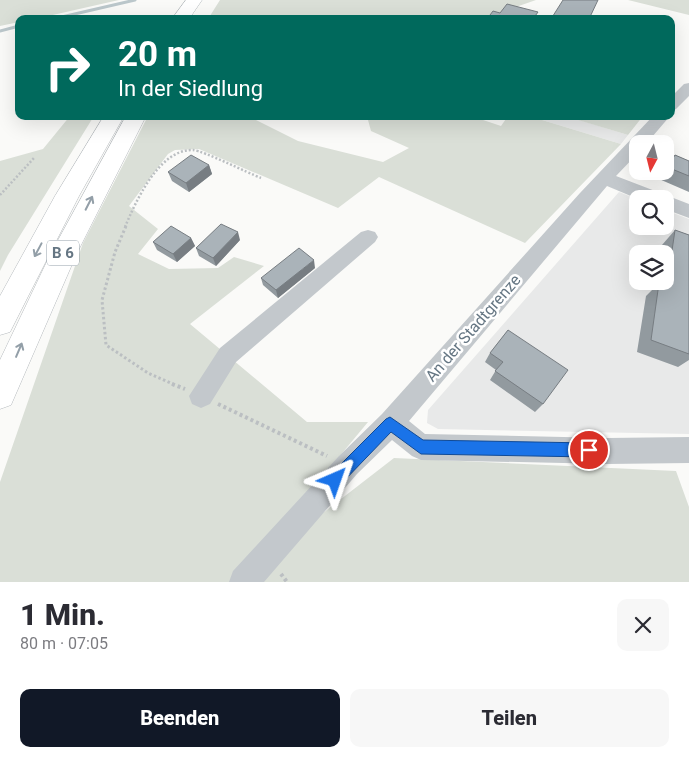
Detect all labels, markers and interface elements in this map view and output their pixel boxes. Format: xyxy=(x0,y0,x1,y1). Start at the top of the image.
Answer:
text: 20 m xyxy=(118,34,197,75)
icon: right xyxy=(35,35,100,100)
text: In der Siedlung xyxy=(118,76,263,101)
north arrow xyxy=(629,135,674,180)
map controls xyxy=(629,135,674,290)
button: search xyxy=(629,190,674,235)
one-way arrow xyxy=(85,196,94,211)
road number: B 6 xyxy=(47,240,79,266)
one-way arrow xyxy=(33,242,42,257)
button: layers xyxy=(629,245,674,290)
street label: An der Stadtgrenze xyxy=(421,271,525,385)
one-way arrow xyxy=(16,342,25,357)
pin xyxy=(568,429,610,471)
icon: arrive xyxy=(575,436,603,464)
position arrow xyxy=(308,453,360,505)
text: 1 Min. xyxy=(20,597,105,632)
button: close xyxy=(617,599,669,651)
text: 80 m · 07:05 xyxy=(20,634,108,653)
button: Beenden xyxy=(20,689,340,747)
button: Teilen xyxy=(350,689,669,747)

